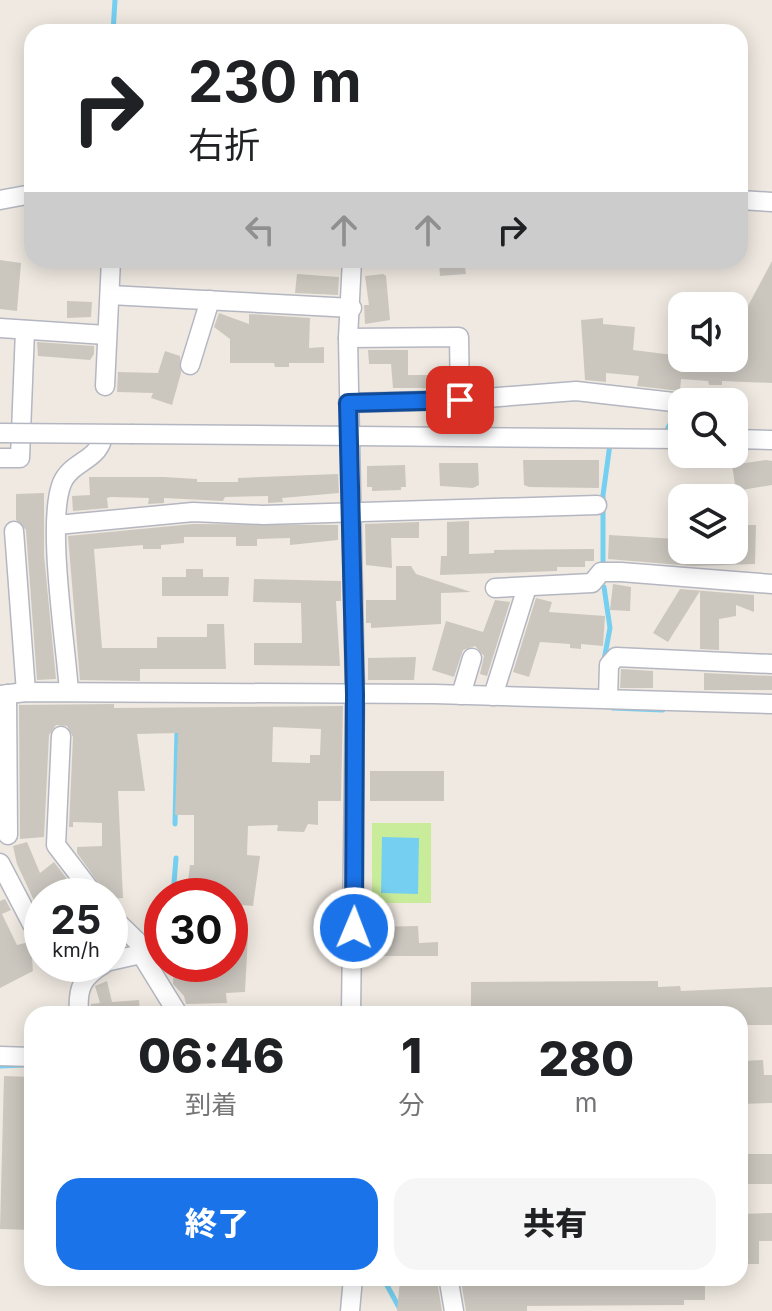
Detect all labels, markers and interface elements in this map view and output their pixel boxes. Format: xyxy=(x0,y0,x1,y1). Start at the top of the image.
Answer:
text: 230 m xyxy=(188,48,362,116)
icon: right xyxy=(56,56,160,160)
text: 右折 xyxy=(188,123,260,167)
icon: left xyxy=(238,208,282,252)
icon: ahead xyxy=(322,208,366,252)
icon: ahead xyxy=(406,208,450,252)
icon: right xyxy=(490,208,534,252)
map controls xyxy=(668,292,748,564)
button: sound xyxy=(668,292,748,372)
pin xyxy=(426,366,494,434)
icon: arrive xyxy=(438,378,482,422)
button: search xyxy=(668,388,748,468)
button: layers xyxy=(668,484,748,564)
speed limit sign: 30 xyxy=(144,878,248,982)
position arrow xyxy=(312,886,396,970)
text: 25 xyxy=(51,895,101,944)
text: km/h xyxy=(52,938,100,962)
text: 06:46 xyxy=(138,1026,285,1085)
text: 1 xyxy=(401,1026,422,1085)
text: 280 xyxy=(538,1029,634,1088)
text: m xyxy=(575,1087,598,1118)
text: 到着 xyxy=(185,1089,237,1120)
text: 分 xyxy=(398,1089,425,1120)
button: 終了 xyxy=(56,1178,378,1270)
button: 共有 xyxy=(394,1178,716,1270)

